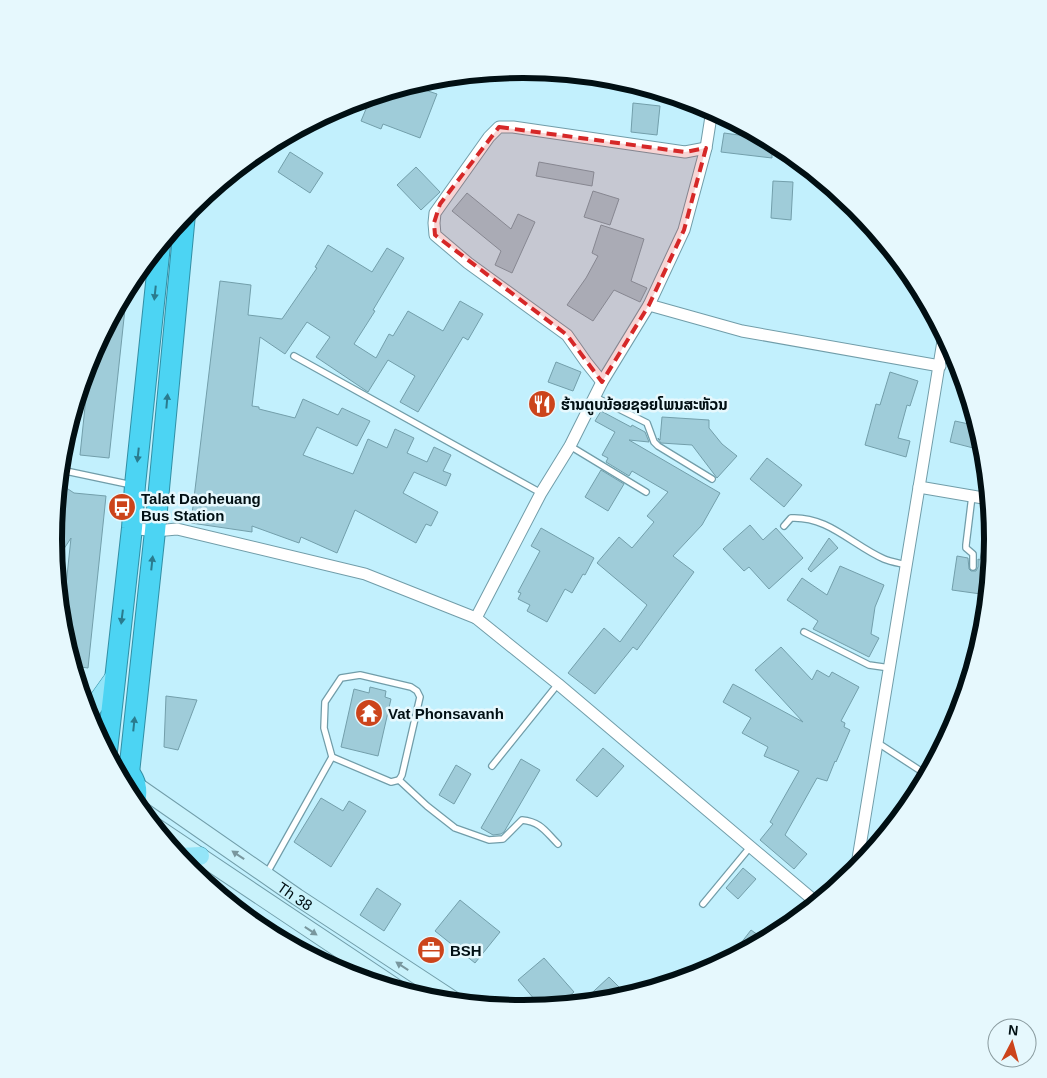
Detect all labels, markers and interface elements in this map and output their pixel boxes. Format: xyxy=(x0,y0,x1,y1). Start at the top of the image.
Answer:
one-way arrow xyxy=(151,286,159,302)
restaurant icon: ຮ້ານຕູບນ້ອຍຊອຍໂພນສະຫັວນ xyxy=(527,389,557,419)
one-way arrow xyxy=(163,393,171,409)
place label: ຮ້ານຕູບນ້ອຍຊອຍໂພນສະຫັວນ xyxy=(561,396,728,416)
one-way arrow xyxy=(134,447,142,463)
place label: Talat Daoheuang Bus Station xyxy=(141,490,261,524)
bus stop icon: Talat Daoheuang Bus Station xyxy=(107,492,137,522)
one-way arrow xyxy=(148,554,156,570)
one-way arrow xyxy=(118,609,126,625)
temple icon: Vat Phonsavanh xyxy=(354,698,384,728)
place label: Vat Phonsavanh xyxy=(388,705,504,722)
one-way arrow xyxy=(130,716,138,732)
one-way arrow xyxy=(232,850,245,860)
street label: Th 38 xyxy=(275,878,316,913)
one-way arrow xyxy=(305,926,318,936)
office icon: BSH xyxy=(416,935,446,965)
place label: BSH xyxy=(450,942,482,959)
one-way arrow xyxy=(395,961,409,971)
north arrow xyxy=(987,1018,1037,1068)
text: N xyxy=(1007,1022,1019,1039)

